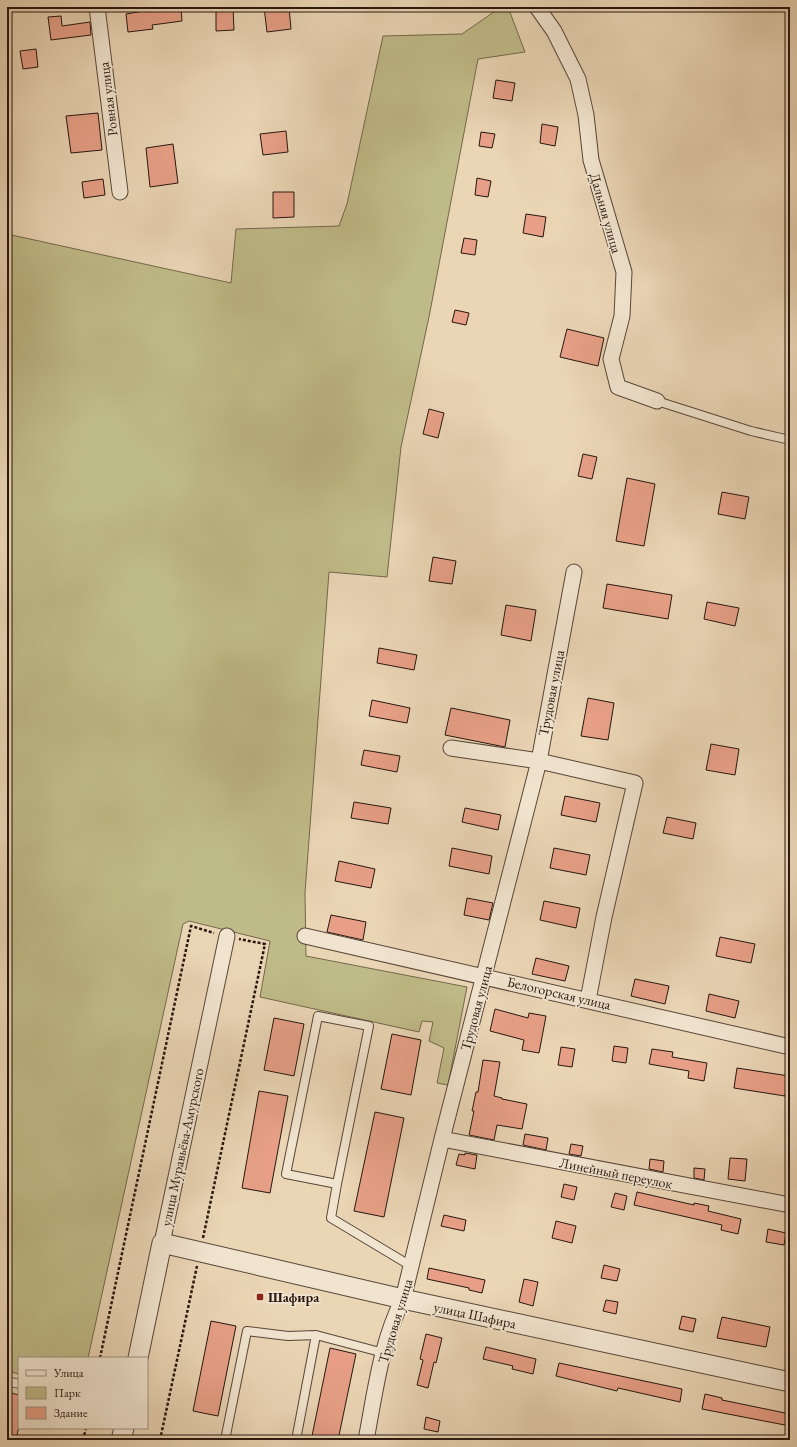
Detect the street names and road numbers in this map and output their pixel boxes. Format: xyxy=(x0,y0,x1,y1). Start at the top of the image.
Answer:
street label: Ровная улица xyxy=(94,61,121,137)
street label: Дальняя улица xyxy=(586,171,626,256)
street label: Трудовая улица xyxy=(534,648,568,738)
street label: Трудовая улица xyxy=(456,963,496,1052)
street label: Белогорская улица xyxy=(505,972,613,1014)
street label: улица Муравьёва-Амурского xyxy=(156,1066,208,1228)
street label: Линейный переулок xyxy=(558,1153,674,1193)
street label: Трудовая улица xyxy=(374,1276,416,1365)
street label: улица Шафира xyxy=(432,1297,518,1333)

